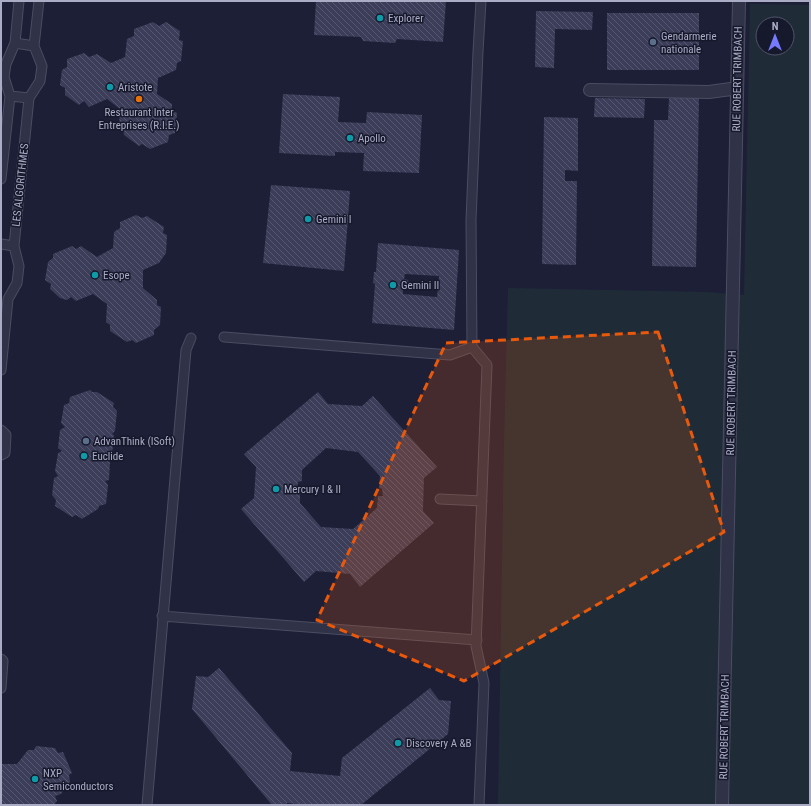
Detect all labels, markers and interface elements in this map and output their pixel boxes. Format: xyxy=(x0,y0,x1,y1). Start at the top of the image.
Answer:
place label: Explorer xyxy=(388,12,424,25)
marker: Explorer xyxy=(375,13,385,23)
north arrow xyxy=(755,16,795,56)
text: N xyxy=(772,20,779,33)
street label: RUE ROBERT TRIMBACH xyxy=(730,26,745,132)
place label: Gendarmerie nationale xyxy=(661,30,717,56)
marker: Gendarmerie nationale xyxy=(648,37,658,47)
place label: Aristote xyxy=(118,81,152,94)
marker: Aristote xyxy=(105,82,115,92)
marker: Restaurant Inter Entreprises (R.I.E.) xyxy=(134,94,144,104)
place label: Restaurant Inter Entreprises (R.I.E.) xyxy=(98,106,180,132)
place label: Apollo xyxy=(358,132,386,145)
marker: Apollo xyxy=(345,133,355,143)
street label: LES ALGORITHMES xyxy=(10,142,31,227)
place label: Gemini I xyxy=(316,213,352,226)
marker: Gemini I xyxy=(303,214,313,224)
place label: Esope xyxy=(103,269,130,282)
marker: Esope xyxy=(90,270,100,280)
place label: Gemini II xyxy=(401,279,439,292)
marker: Gemini II xyxy=(388,280,398,290)
street label: RUE ROBERT TRIMBACH xyxy=(724,350,739,456)
place label: AdvanThink (ISoft) xyxy=(94,435,175,448)
marker: AdvanThink (ISoft) xyxy=(81,436,91,446)
place label: Euclide xyxy=(92,450,123,463)
marker: Euclide xyxy=(79,451,89,461)
place label: Mercury I & II xyxy=(284,483,341,496)
marker: Mercury I & II xyxy=(271,484,281,494)
street label: RUE ROBERT TRIMBACH xyxy=(717,674,732,780)
place label: Discovery A &B xyxy=(406,737,472,750)
marker: Discovery A &B xyxy=(393,738,403,748)
place label: NXP Semiconductors xyxy=(43,767,114,793)
marker: NXP Semiconductors xyxy=(30,774,40,784)

